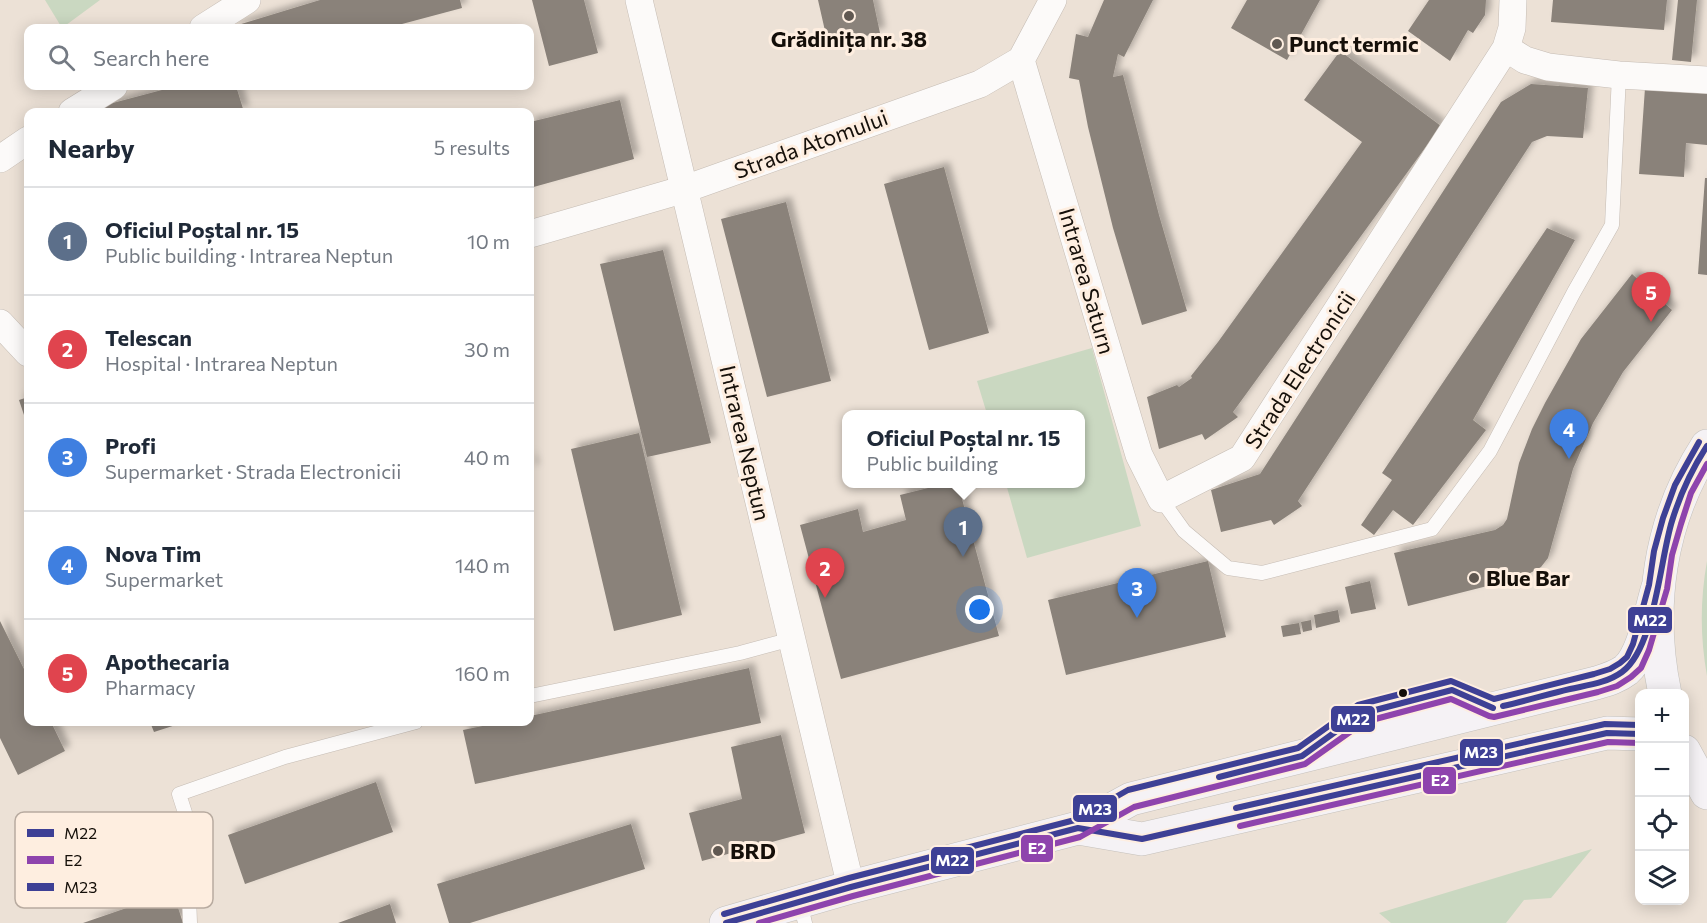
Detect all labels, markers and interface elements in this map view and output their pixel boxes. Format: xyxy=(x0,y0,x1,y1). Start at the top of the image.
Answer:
marker: Grădinița nr. 38 xyxy=(842,9,856,23)
search box xyxy=(24,24,534,90)
place label: Grădinița nr. 38 xyxy=(771,25,927,53)
place label: Punct termic xyxy=(1289,30,1419,57)
marker: Punct termic xyxy=(1270,37,1284,51)
icon: search xyxy=(45,41,78,74)
text: Search here xyxy=(93,44,209,71)
street label: Strada Atomului xyxy=(730,103,891,184)
text: Nearby xyxy=(48,132,135,163)
text: 5 results xyxy=(434,135,510,159)
street label: Intrarea Saturn xyxy=(1054,205,1121,357)
text: Oficiul Poștal nr. 15 xyxy=(105,216,299,243)
text: 1 xyxy=(63,229,72,253)
text: 10 m xyxy=(467,229,510,253)
text: Public building · Intrarea Neptun xyxy=(105,243,393,267)
pin: 5 xyxy=(1632,272,1670,322)
street label: Strada Electronicii xyxy=(1239,286,1361,454)
text: Telescan xyxy=(105,324,192,351)
text: 2 xyxy=(62,337,73,361)
text: 30 m xyxy=(464,337,510,361)
text: Hospital · Intrarea Neptun xyxy=(105,351,338,375)
street label: Intrarea Neptun xyxy=(715,363,776,523)
popup xyxy=(842,410,1085,488)
pin: 4 xyxy=(1550,410,1588,459)
text: Oficiul Poștal nr. 15 xyxy=(866,424,1061,451)
text: Profi xyxy=(105,432,156,459)
text: 3 xyxy=(62,445,73,469)
text: 40 m xyxy=(464,445,510,469)
text: Public building xyxy=(866,451,998,475)
text: Supermarket · Strada Electronicii xyxy=(105,459,401,483)
pin: 1 xyxy=(944,508,982,557)
text: Nova Tim xyxy=(105,540,201,567)
pin: 2 xyxy=(806,548,844,598)
text: 4 xyxy=(61,553,74,577)
text: 140 m xyxy=(455,553,510,577)
place label: Blue Bar xyxy=(1486,564,1570,591)
text: Supermarket xyxy=(105,567,223,591)
pin: 3 xyxy=(1118,568,1156,618)
marker: Blue Bar xyxy=(1467,571,1481,585)
your location xyxy=(965,595,994,624)
line badge: M22 xyxy=(1627,606,1673,634)
text: M22 xyxy=(1633,610,1667,629)
text: Apothecaria xyxy=(105,648,230,675)
text: 5 xyxy=(62,661,73,685)
text: 160 m xyxy=(455,661,510,685)
text: Pharmacy xyxy=(105,675,196,699)
unlabelled marker xyxy=(1397,687,1409,699)
map controls xyxy=(1635,689,1689,905)
button: + xyxy=(1635,689,1689,743)
line badge: M22 xyxy=(1330,705,1376,733)
text: M22 xyxy=(1336,709,1370,728)
line badge: M23 xyxy=(1459,738,1504,767)
text: M23 xyxy=(1464,742,1498,761)
button: − xyxy=(1635,743,1689,797)
line badge: E2 xyxy=(1422,766,1457,795)
text: E2 xyxy=(1431,770,1449,789)
line badge: M23 xyxy=(1072,794,1118,823)
button: locate xyxy=(1635,797,1689,851)
text: M23 xyxy=(1078,799,1112,818)
legend xyxy=(15,812,213,908)
text: M22 xyxy=(64,823,97,842)
line badge: E2 xyxy=(1020,834,1054,863)
place label: BRD xyxy=(730,837,776,864)
text: E2 xyxy=(1028,838,1046,857)
marker: BRD xyxy=(711,844,725,858)
line badge: M22 xyxy=(930,846,975,875)
text: E2 xyxy=(64,850,82,869)
text: M22 xyxy=(935,850,969,869)
button: layers xyxy=(1635,851,1689,905)
text: M23 xyxy=(64,877,97,896)

